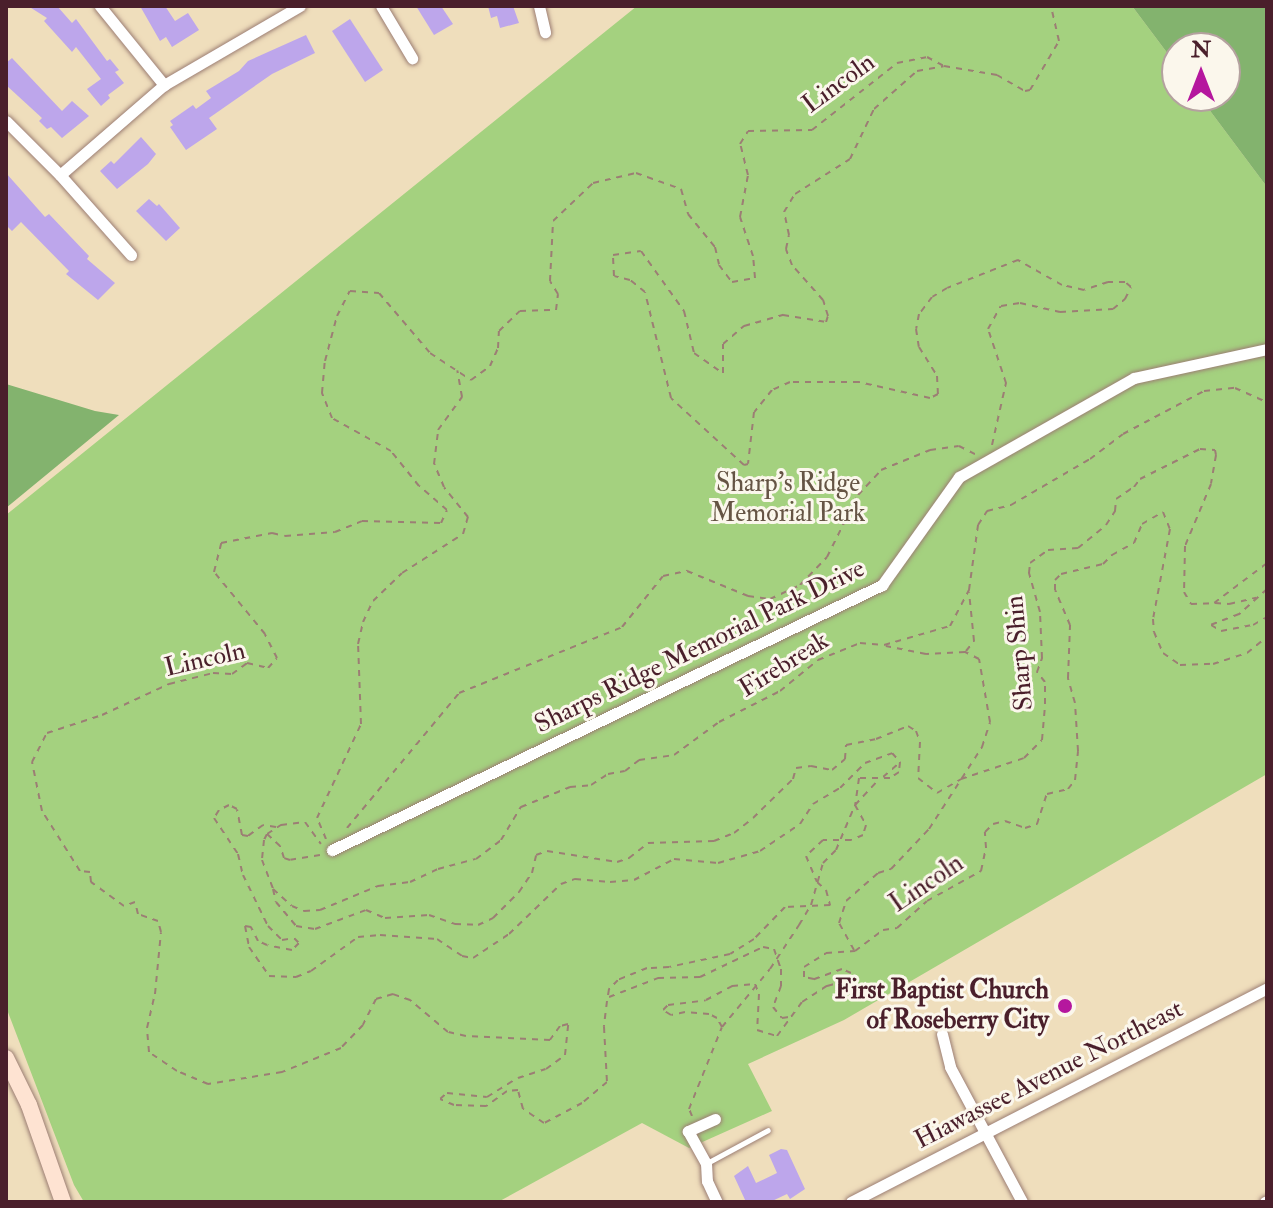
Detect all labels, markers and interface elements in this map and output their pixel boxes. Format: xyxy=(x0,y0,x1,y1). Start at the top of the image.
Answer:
north arrow xyxy=(1161,32,1241,112)
text: N xyxy=(1191,36,1211,64)
street label: Lincoln xyxy=(797,47,881,121)
park label: Sharp's Ridge Memorial Park xyxy=(711,468,865,530)
street label: Sharps Ridge Memorial Park Drive xyxy=(530,553,870,741)
street label: Sharp Shin xyxy=(999,594,1041,712)
street label: Firebreak xyxy=(733,625,835,705)
street label: Lincoln xyxy=(162,636,248,684)
street label: Lincoln xyxy=(884,848,970,920)
place label: First Baptist Church of Roseberry City xyxy=(835,975,1049,1036)
street label: Hiawassee Avenue Northeast xyxy=(910,994,1188,1156)
marker: First Baptist Church of Roseberry City xyxy=(1056,997,1074,1015)

